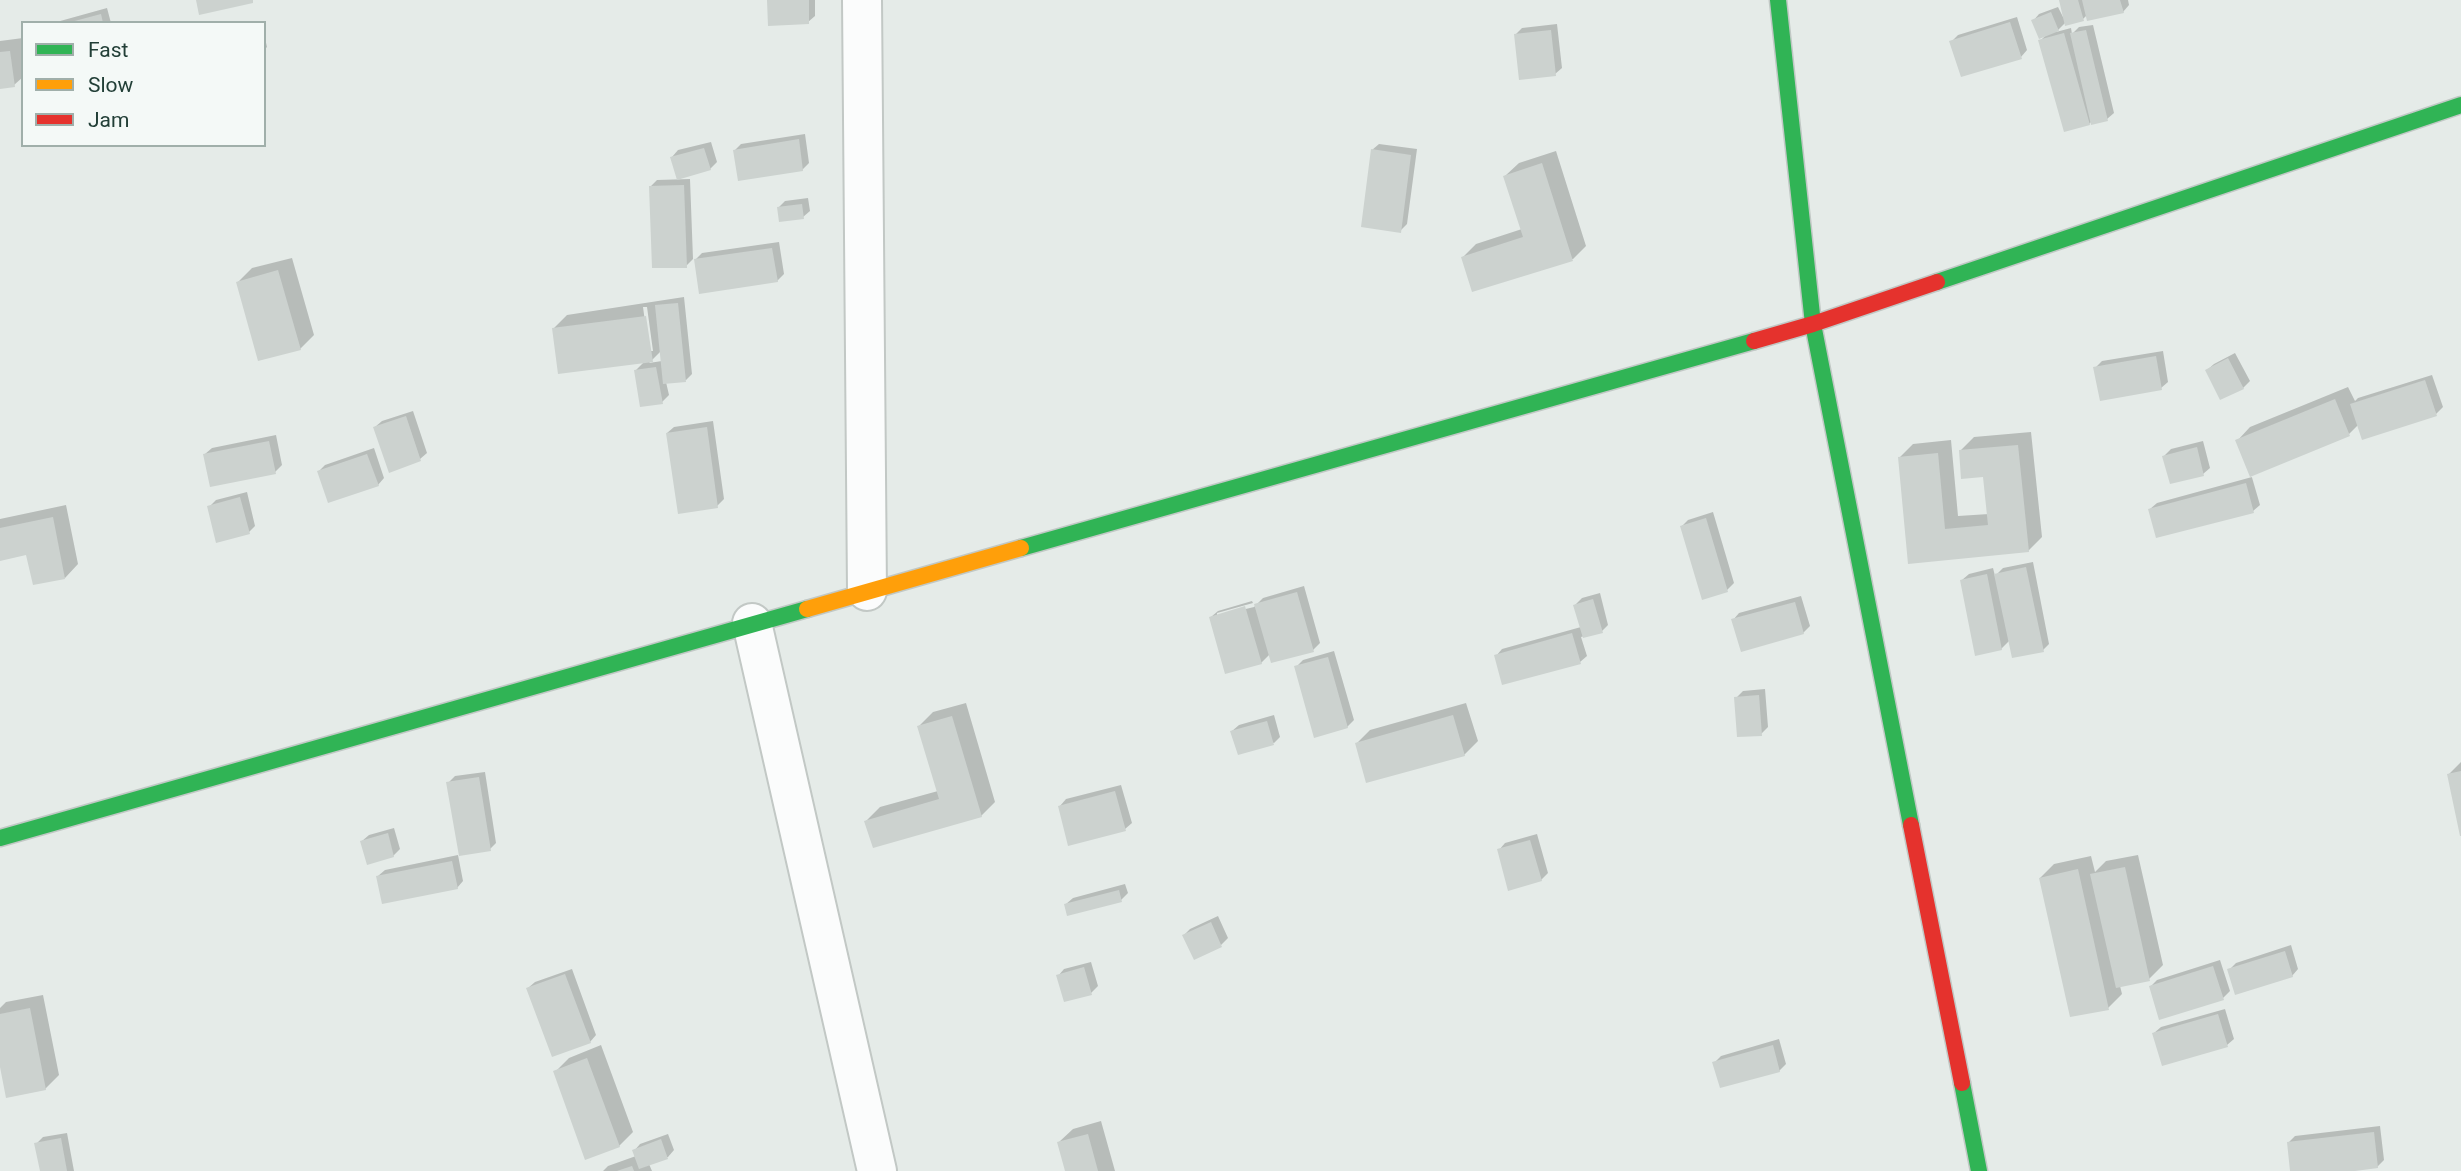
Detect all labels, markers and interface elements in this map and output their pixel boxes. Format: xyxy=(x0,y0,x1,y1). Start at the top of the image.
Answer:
legend xyxy=(21,21,266,147)
text: Fast xyxy=(88,38,128,62)
text: Slow xyxy=(88,73,133,97)
text: Jam xyxy=(88,108,129,132)

